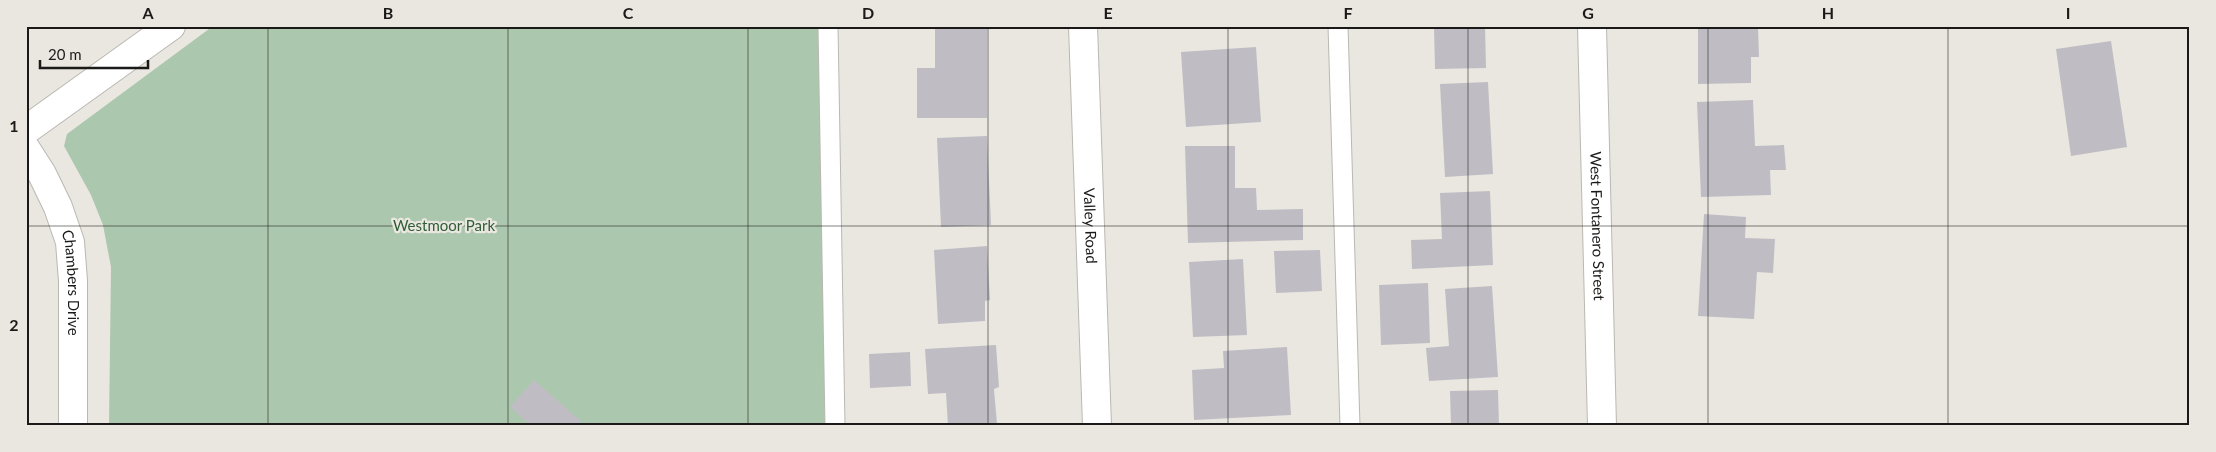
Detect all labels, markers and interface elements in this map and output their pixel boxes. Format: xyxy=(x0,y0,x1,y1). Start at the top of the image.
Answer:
text: A xyxy=(141,3,154,22)
text: B xyxy=(383,3,393,22)
text: C xyxy=(623,3,634,22)
text: D xyxy=(862,3,874,22)
text: E xyxy=(1103,3,1113,22)
text: F xyxy=(1343,3,1353,22)
text: G xyxy=(1582,3,1594,22)
text: H xyxy=(1822,3,1834,22)
text: I xyxy=(2066,3,2070,22)
scale bar xyxy=(40,38,148,70)
text: 20 m xyxy=(48,45,82,63)
text: 1 xyxy=(9,116,19,135)
street label: West Fontanero Street xyxy=(1587,151,1609,301)
street label: Valley Road xyxy=(1081,188,1101,264)
park label: Westmoor Park xyxy=(393,216,495,234)
street label: Chambers Drive xyxy=(58,227,83,336)
text: 2 xyxy=(9,315,19,334)

